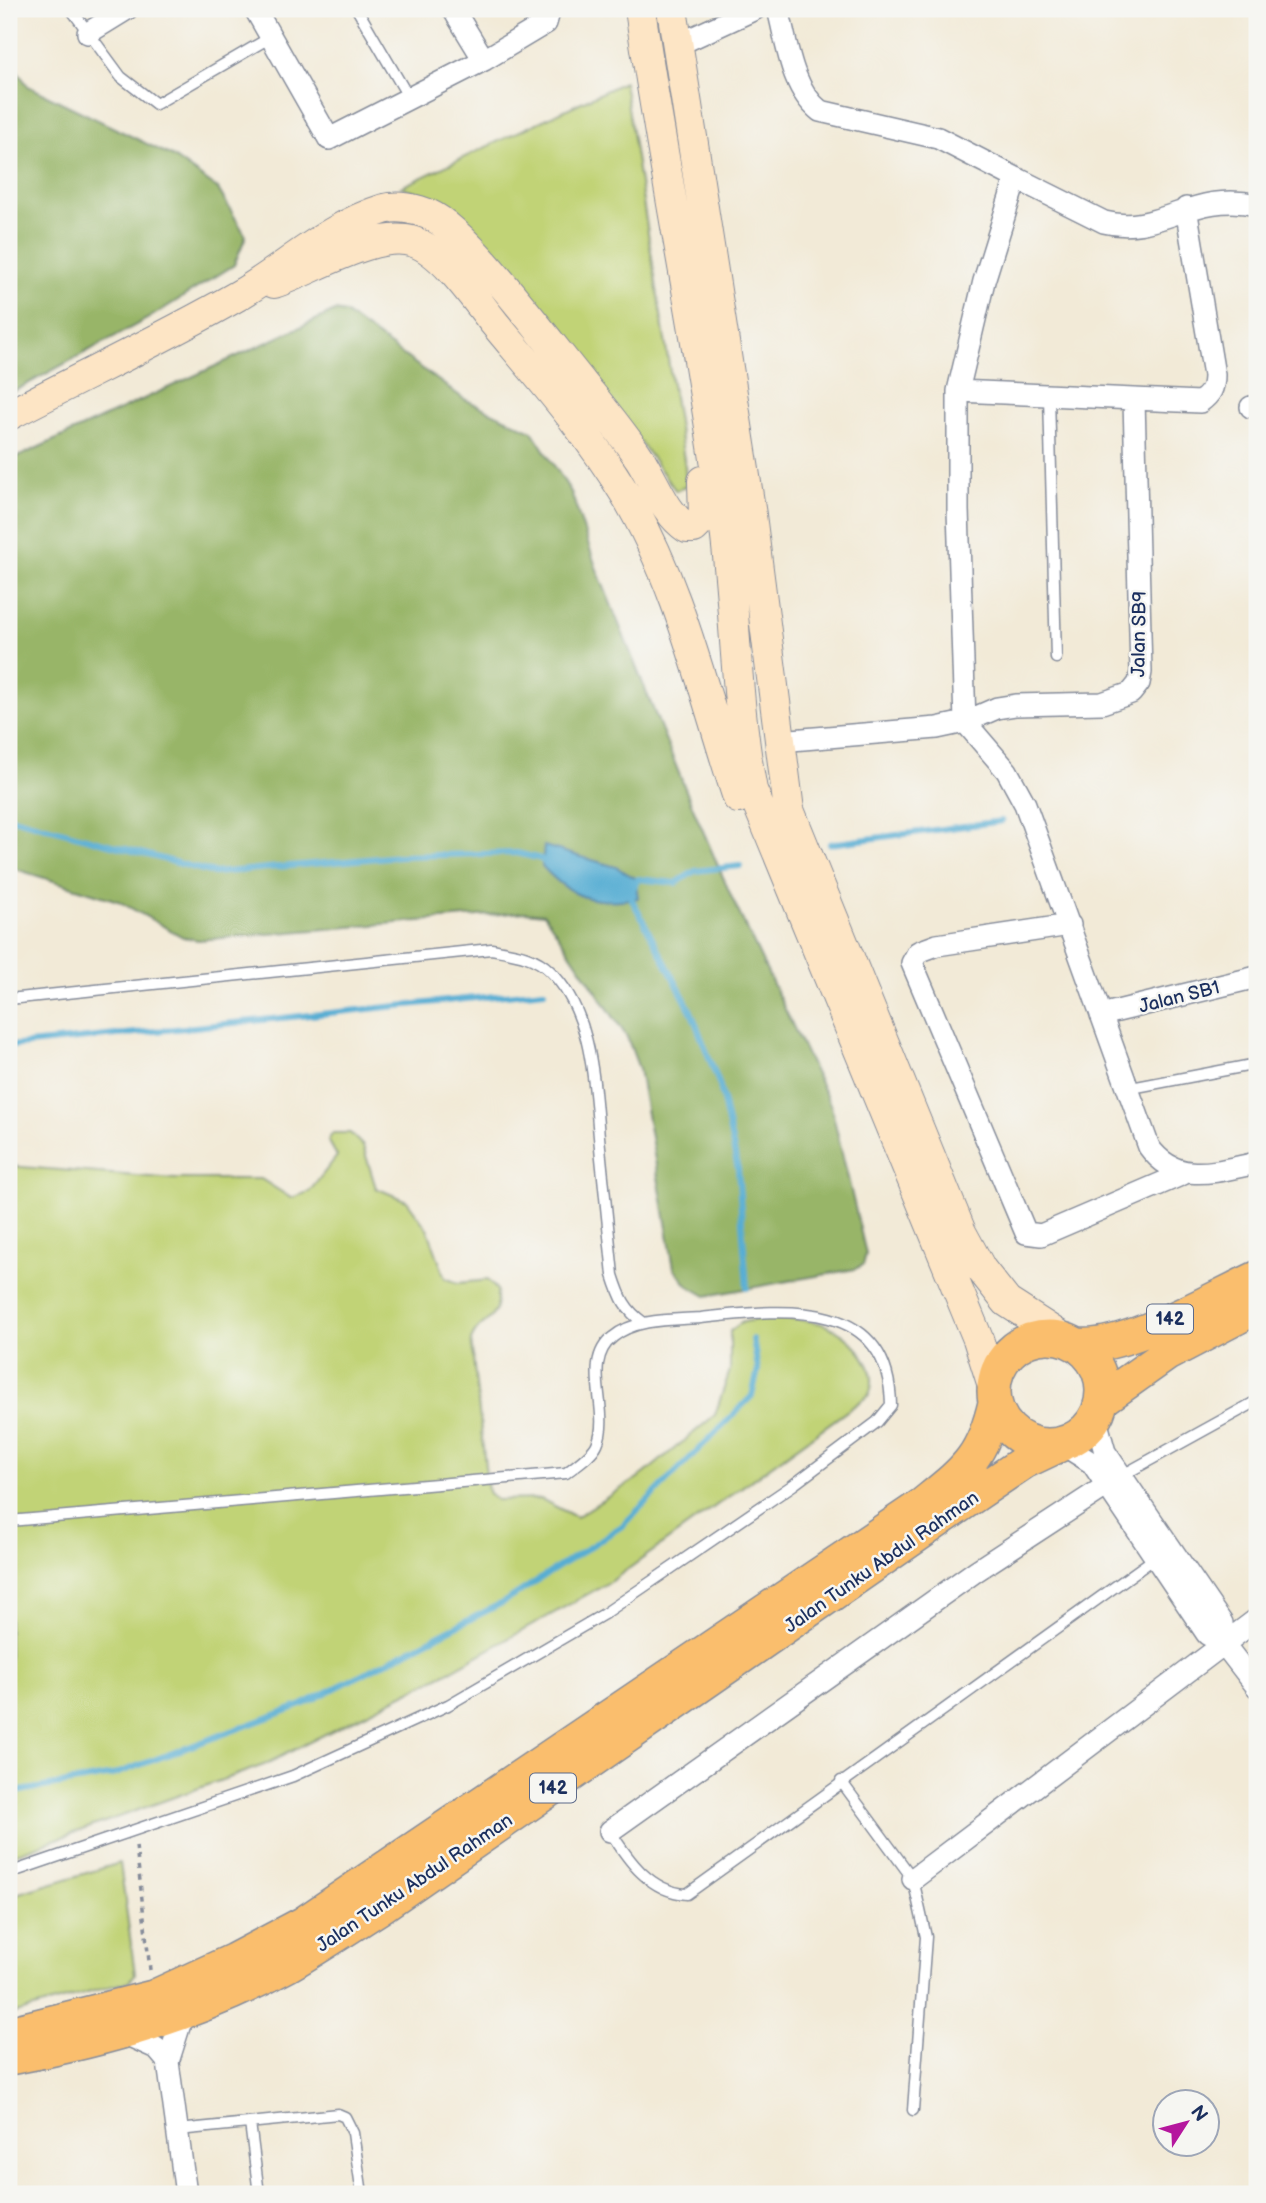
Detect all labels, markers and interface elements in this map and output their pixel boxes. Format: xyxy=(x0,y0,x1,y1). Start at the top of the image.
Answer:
street label: Jalan SB9 xyxy=(1127,591,1152,677)
street label: Jalan SB1 xyxy=(1137,976,1222,1019)
road number: 142 xyxy=(1147,1304,1193,1334)
street label: Jalan Tunku Abdul Rahman xyxy=(780,1486,983,1638)
road number: 142 xyxy=(530,1773,576,1802)
street label: Jalan Tunku Abdul Rahman xyxy=(312,1809,517,1958)
north arrow xyxy=(1150,2088,1220,2158)
text: N xyxy=(1185,2101,1212,2126)

